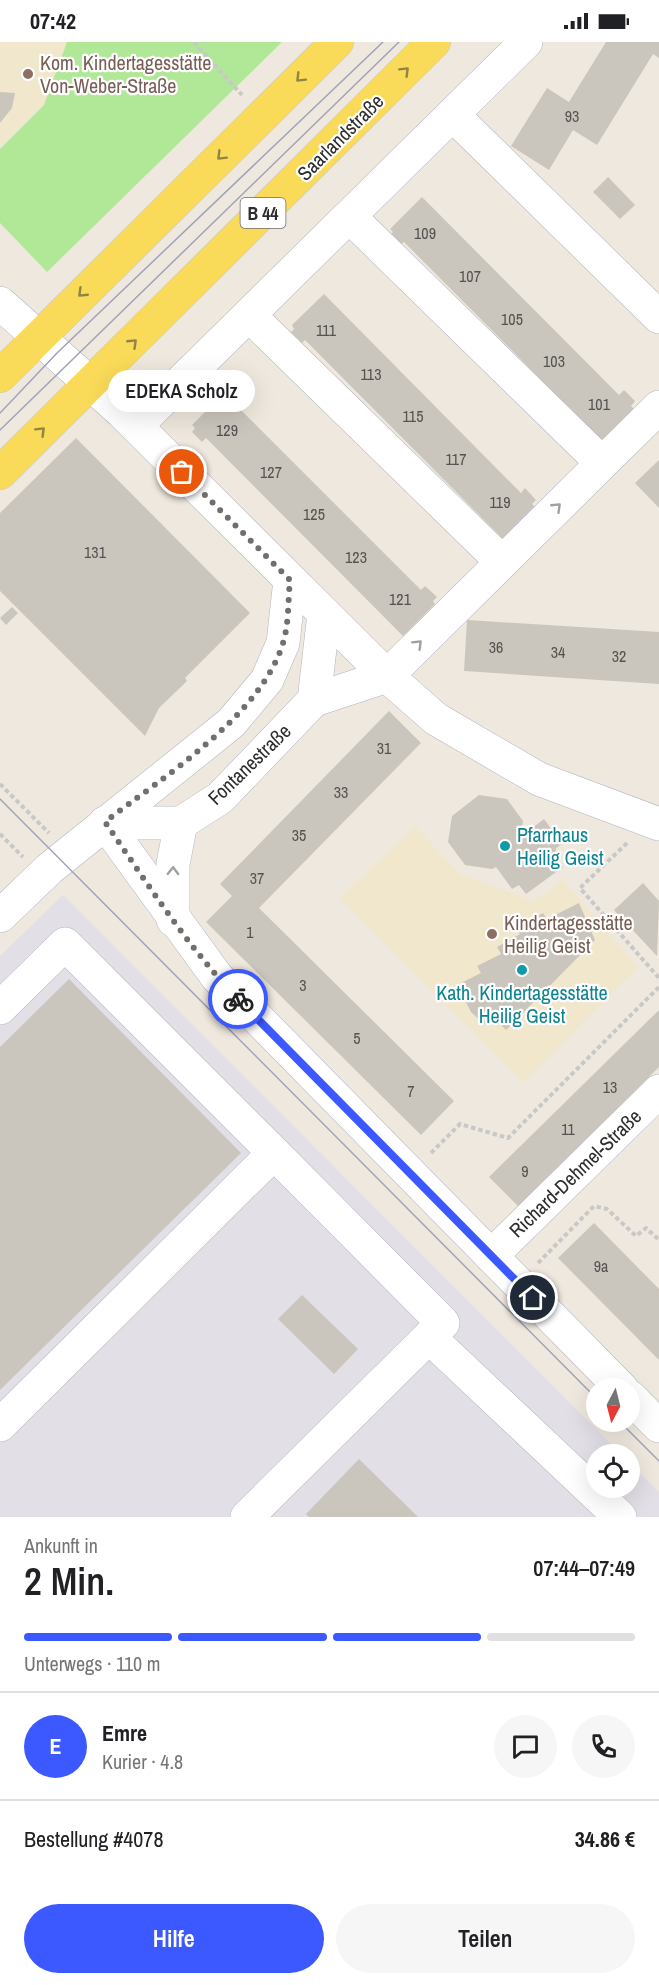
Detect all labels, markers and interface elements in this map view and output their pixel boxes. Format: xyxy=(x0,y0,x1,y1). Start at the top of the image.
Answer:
text: 07:42 xyxy=(30,6,76,36)
place label: Kom. Kindertagesstätte Von-Weber-Straße xyxy=(40,49,211,99)
marker: Kom. Kindertagesstätte Von-Weber-Straße xyxy=(21,67,35,81)
one-way arrow xyxy=(398,68,409,78)
one-way arrow xyxy=(296,71,307,82)
street label: Saarlandstraße xyxy=(291,88,389,186)
house number: 93 xyxy=(565,105,579,127)
one-way arrow xyxy=(218,149,229,160)
road number: B 44 xyxy=(240,198,286,228)
house number: 109 xyxy=(414,222,436,244)
house number: 107 xyxy=(459,265,481,287)
one-way arrow xyxy=(79,286,90,297)
house number: 105 xyxy=(501,308,523,330)
house number: 111 xyxy=(316,319,337,341)
one-way arrow xyxy=(127,339,137,350)
house number: 103 xyxy=(543,350,565,372)
house number: 113 xyxy=(361,363,381,385)
callout: EDEKA Scholz xyxy=(108,370,255,412)
text: EDEKA Scholz xyxy=(125,377,238,404)
house number: 101 xyxy=(588,393,611,415)
house number: 115 xyxy=(403,405,423,427)
house number: 129 xyxy=(216,419,238,441)
one-way arrow xyxy=(34,427,45,437)
pin xyxy=(156,446,207,497)
house number: 117 xyxy=(446,448,466,470)
icon: bag xyxy=(165,455,198,488)
house number: 127 xyxy=(260,461,282,483)
house number: 119 xyxy=(490,491,510,513)
house number: 125 xyxy=(303,503,325,525)
one-way arrow xyxy=(550,503,560,514)
house number: 131 xyxy=(84,541,107,563)
house number: 123 xyxy=(345,546,367,568)
house number: 121 xyxy=(389,588,412,610)
house number: 36 xyxy=(489,636,503,658)
one-way arrow xyxy=(411,641,422,652)
house number: 34 xyxy=(551,641,565,663)
house number: 32 xyxy=(612,645,626,667)
street label: Fontanestraße xyxy=(202,718,296,810)
house number: 31 xyxy=(377,737,392,759)
house number: 33 xyxy=(334,781,348,803)
place label: Pfarrhaus Heilig Geist xyxy=(517,821,604,871)
house number: 35 xyxy=(292,824,306,846)
marker: Pfarrhaus Heilig Geist xyxy=(498,839,512,853)
one-way arrow xyxy=(167,867,179,876)
house number: 37 xyxy=(250,867,264,889)
place label: Kindertagesstätte Heilig Geist xyxy=(504,909,633,959)
house number: 1 xyxy=(246,921,254,943)
marker: Kindertagesstätte Heilig Geist xyxy=(485,927,499,941)
marker: Kath. Kindertagesstätte Heilig Geist xyxy=(515,963,529,977)
courier xyxy=(208,969,268,1029)
house number: 3 xyxy=(299,974,307,996)
place label: Kath. Kindertagesstätte Heilig Geist xyxy=(436,979,608,1029)
icon: bike xyxy=(222,983,255,1016)
house number: 5 xyxy=(353,1027,361,1049)
house number: 13 xyxy=(603,1076,617,1098)
house number: 7 xyxy=(407,1080,415,1102)
street label: Richard-Dehmel-Straße xyxy=(503,1103,647,1243)
house number: 11 xyxy=(561,1118,576,1140)
house number: 9 xyxy=(521,1160,529,1182)
house number: 9a xyxy=(594,1255,609,1277)
pin xyxy=(507,1272,558,1323)
icon: home xyxy=(516,1281,549,1314)
north arrow xyxy=(586,1378,640,1432)
map controls xyxy=(586,1378,640,1498)
button: locate xyxy=(586,1444,640,1498)
text: Ankunft in xyxy=(24,1532,98,1559)
text: 07:44–07:49 xyxy=(533,1553,635,1583)
text: 2 Min. xyxy=(24,1555,114,1607)
text: Unterwegs · 110 m xyxy=(24,1650,160,1677)
button: chat xyxy=(494,1715,557,1778)
button: phone xyxy=(572,1715,635,1778)
text: Emre xyxy=(102,1718,147,1748)
text: E xyxy=(49,1731,62,1761)
text: Kurier · 4.8 xyxy=(102,1748,183,1775)
text: Bestellung #4078 xyxy=(24,1824,163,1854)
text: 34.86 € xyxy=(575,1824,635,1854)
button: Hilfe xyxy=(24,1904,324,1973)
button: Teilen xyxy=(336,1904,635,1973)

